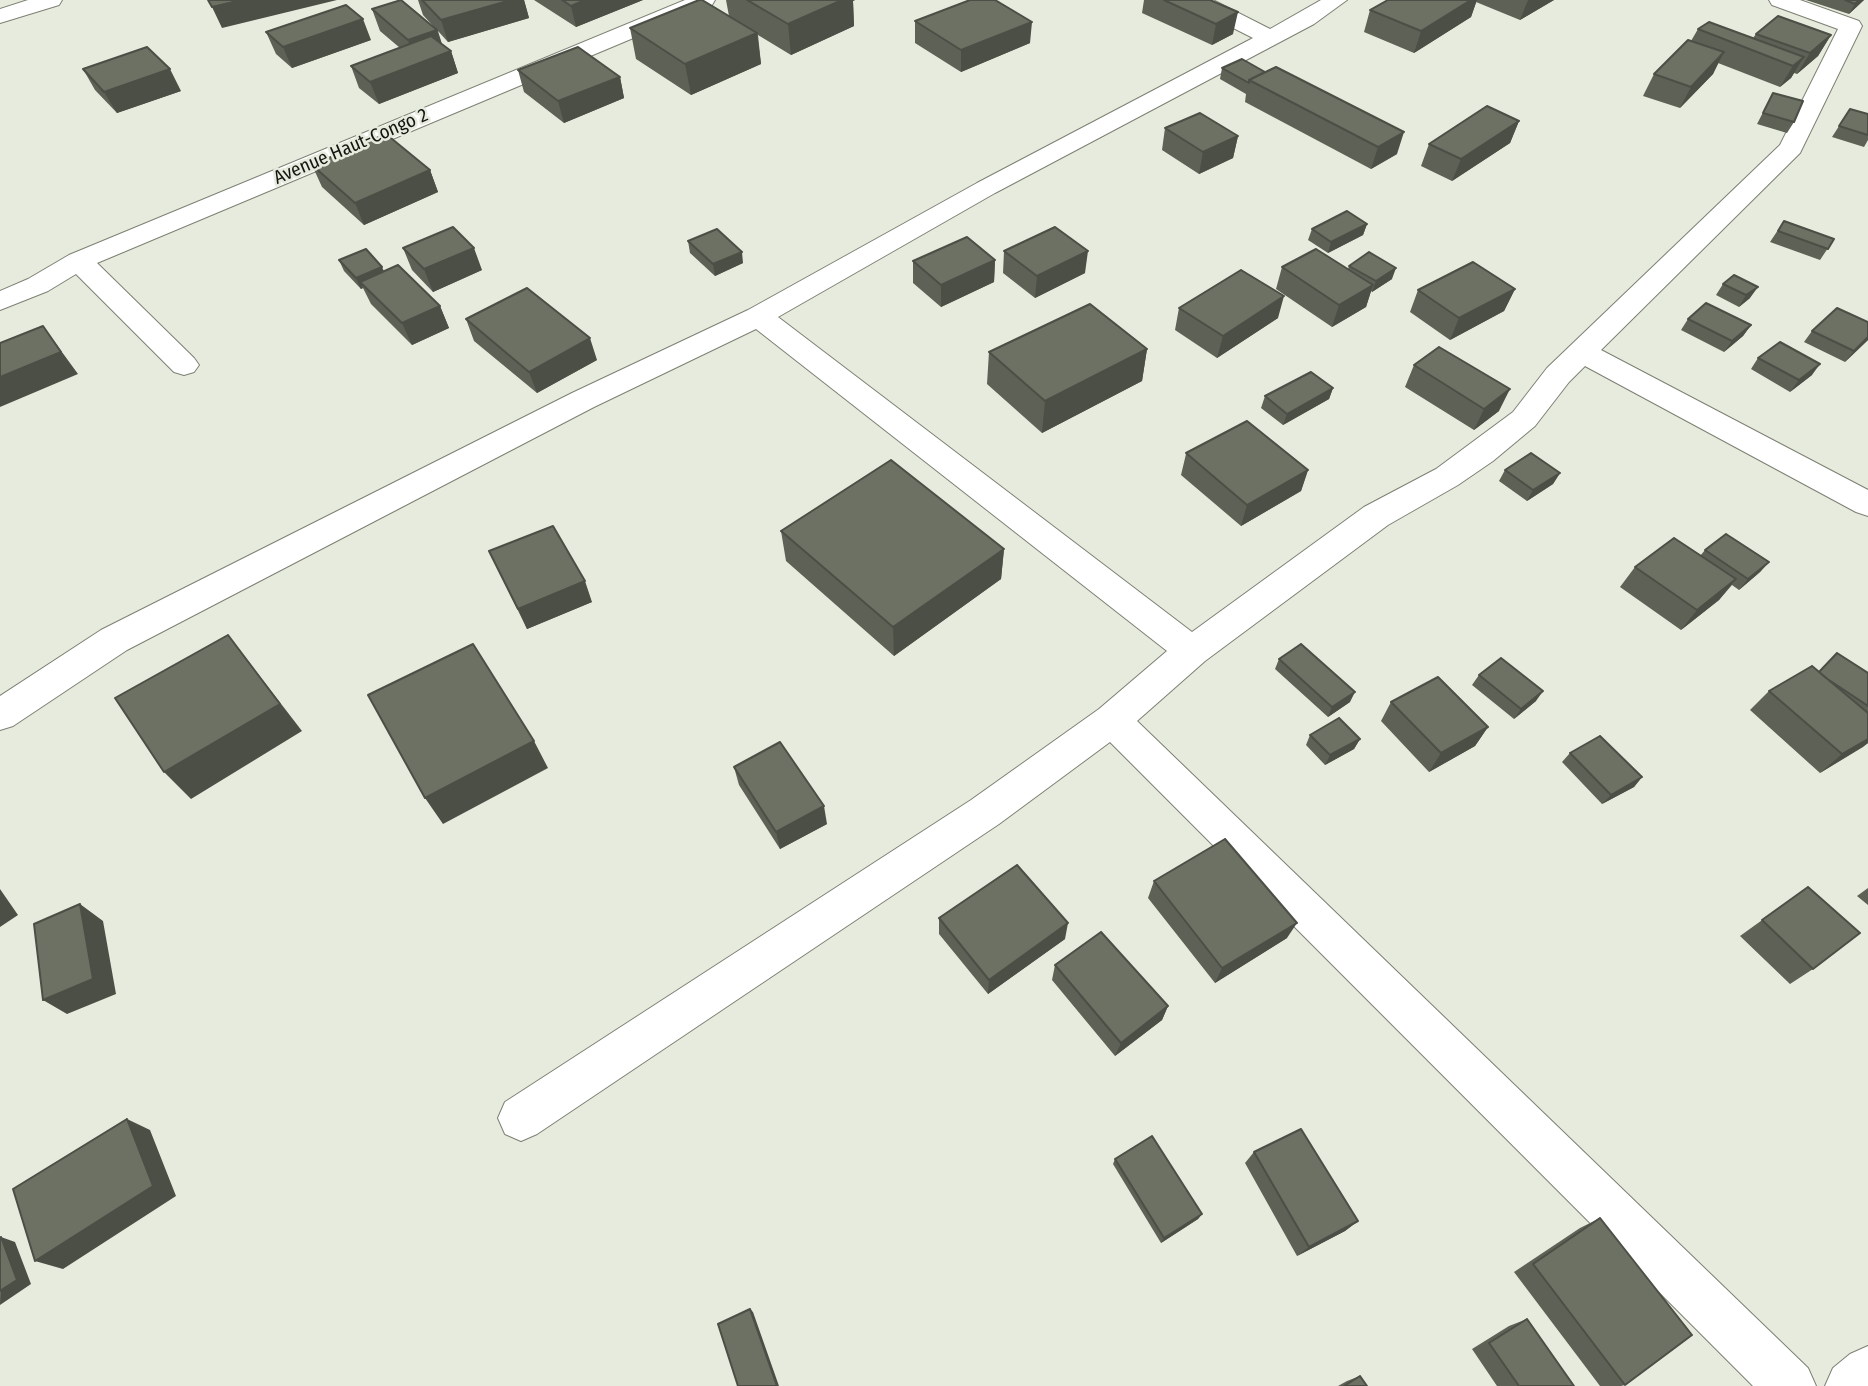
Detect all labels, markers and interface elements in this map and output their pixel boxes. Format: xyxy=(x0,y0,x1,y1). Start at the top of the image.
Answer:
street label: Avenue Haut-Congo 2 xyxy=(270,104,432,190)

